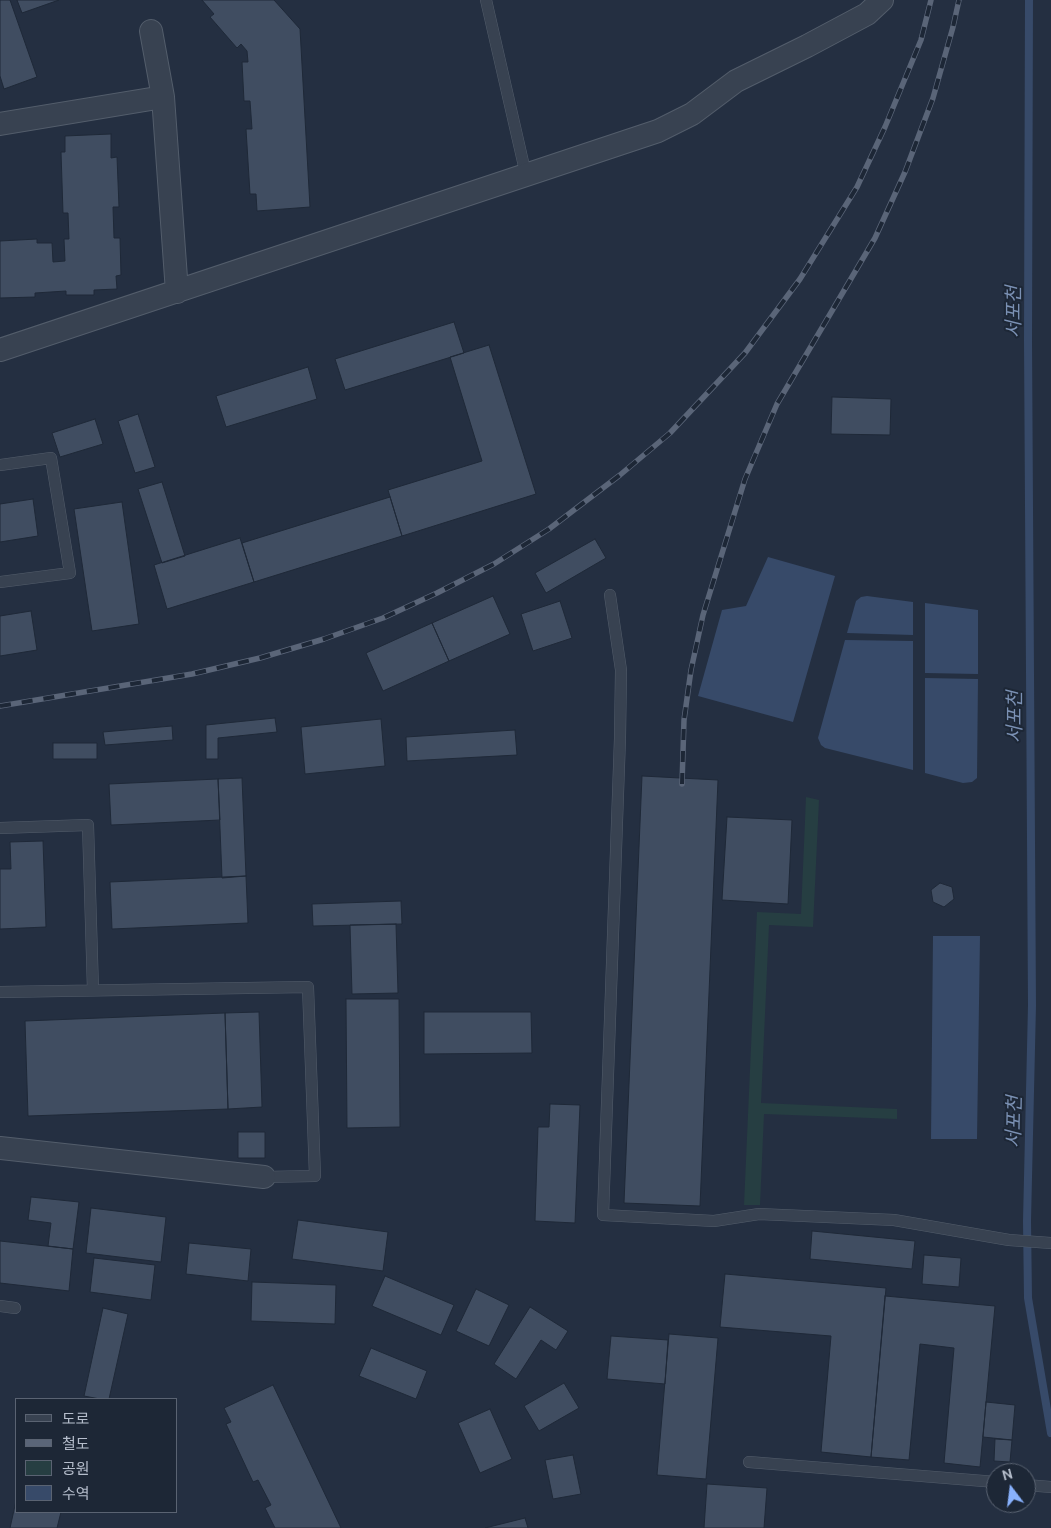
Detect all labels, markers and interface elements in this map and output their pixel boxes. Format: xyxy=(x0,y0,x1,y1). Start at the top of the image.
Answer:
water label: 서포천 xyxy=(1003,286,1025,338)
water label: 서포천 xyxy=(1004,691,1026,743)
water label: 서포천 xyxy=(1002,1096,1026,1148)
legend xyxy=(15,1398,178,1513)
text: 도로 xyxy=(62,1410,90,1427)
text: 철도 xyxy=(62,1435,90,1452)
text: 공원 xyxy=(62,1460,90,1477)
north arrow xyxy=(986,1463,1036,1513)
text: N xyxy=(1000,1465,1014,1484)
text: 수역 xyxy=(62,1485,90,1502)

